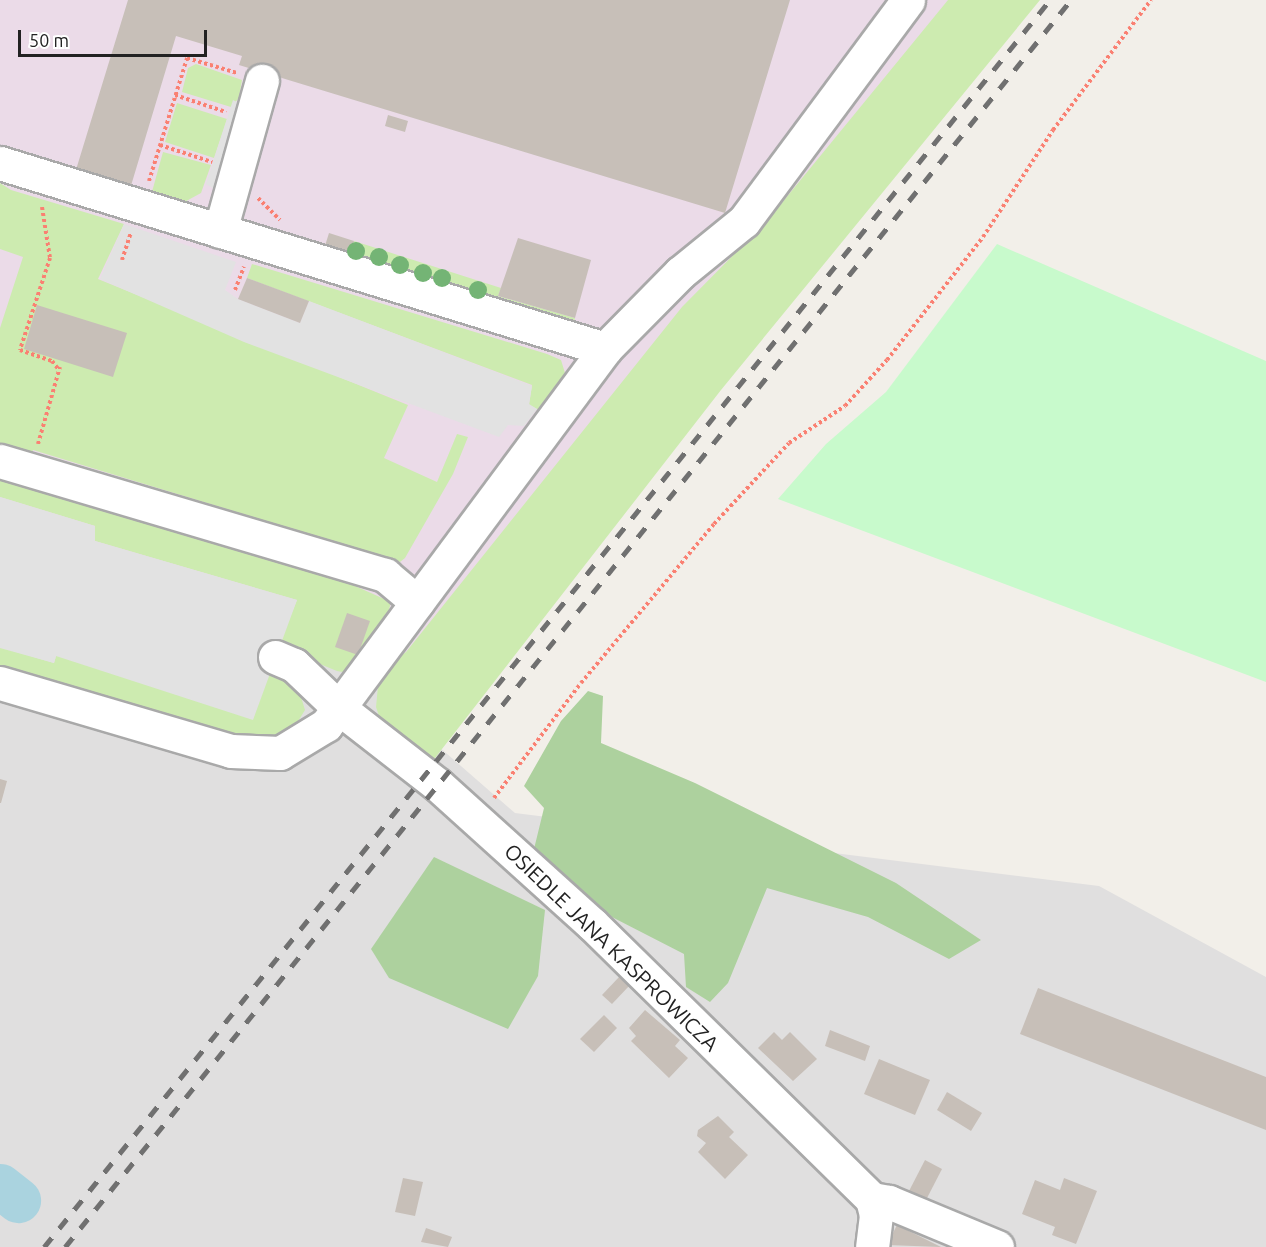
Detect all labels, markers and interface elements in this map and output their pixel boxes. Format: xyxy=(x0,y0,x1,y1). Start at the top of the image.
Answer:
scale bar xyxy=(21,18,210,56)
text: 50 m xyxy=(29,30,69,50)
street label: OSIEDLE JANA KASPROWICZA xyxy=(500,838,724,1056)

